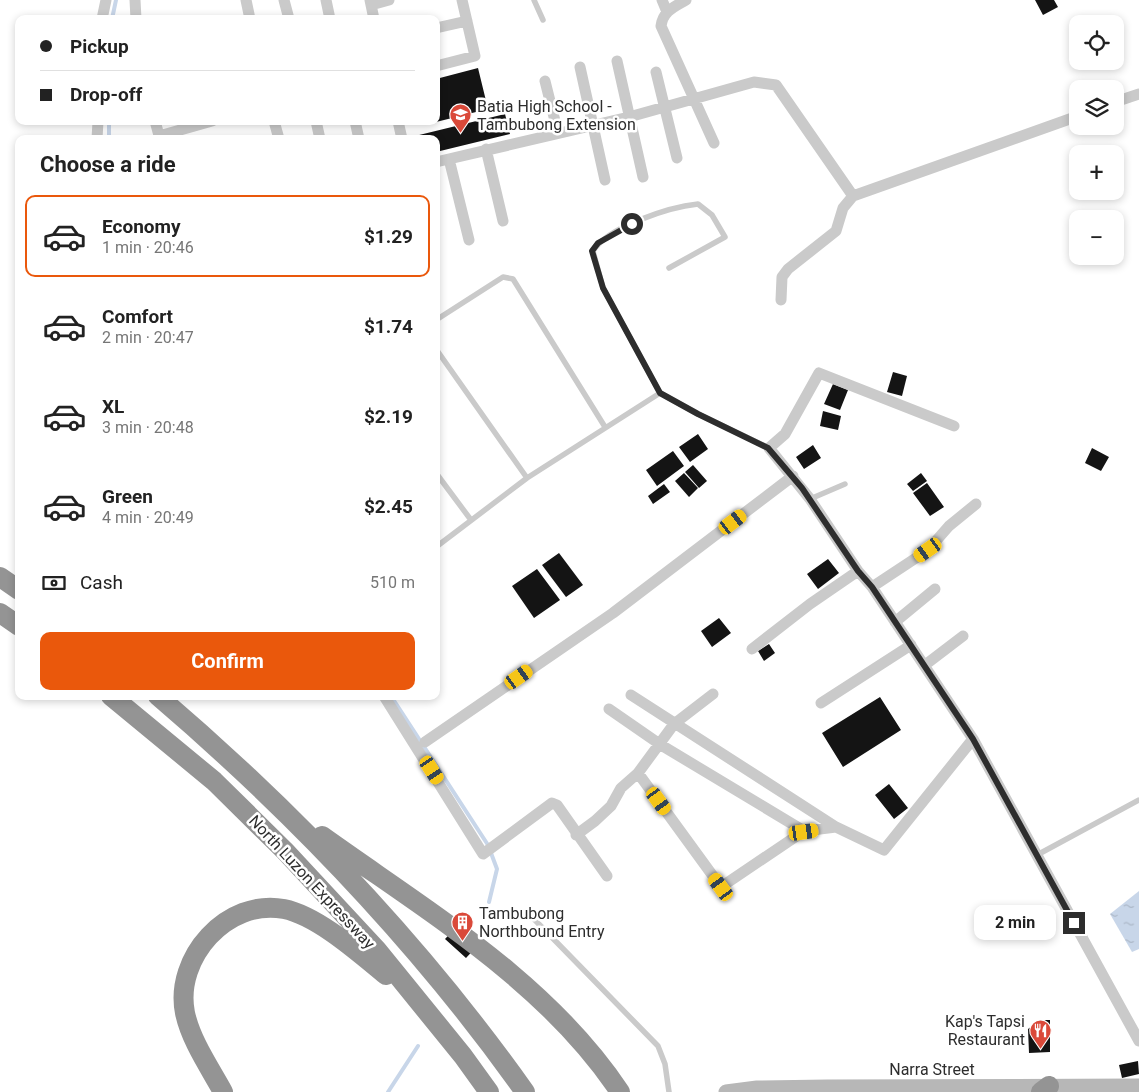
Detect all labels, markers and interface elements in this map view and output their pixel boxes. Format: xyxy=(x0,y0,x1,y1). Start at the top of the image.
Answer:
map controls xyxy=(1069,15,1124,265)
button: locate xyxy=(1069,15,1124,70)
text: Pickup xyxy=(70,35,129,58)
button: layers xyxy=(1069,80,1124,135)
text: Drop-off xyxy=(70,83,142,106)
place label: Batia High School - Tambubong Extension xyxy=(477,97,636,134)
school or university icon: Batia High School - Tambubong Extension xyxy=(449,103,473,134)
button: + xyxy=(1069,145,1124,200)
text: Choose a ride xyxy=(40,152,176,177)
button: − xyxy=(1069,210,1124,265)
route start xyxy=(621,213,643,235)
icon: car xyxy=(42,214,87,259)
text: Economy xyxy=(102,215,181,238)
text: $1.29 xyxy=(364,225,413,248)
text: 1 min · 20:46 xyxy=(102,238,194,257)
icon: car xyxy=(42,304,87,349)
text: Comfort xyxy=(102,305,173,328)
text: $1.74 xyxy=(364,315,413,338)
text: 2 min · 20:47 xyxy=(102,328,194,347)
icon: car xyxy=(42,394,87,439)
text: XL xyxy=(102,395,124,418)
text: $2.19 xyxy=(364,405,413,428)
text: 3 min · 20:48 xyxy=(102,418,194,437)
icon: car xyxy=(42,484,87,529)
text: Green xyxy=(102,485,153,508)
text: $2.45 xyxy=(364,495,413,518)
car xyxy=(716,507,749,537)
text: 4 min · 20:49 xyxy=(102,508,194,527)
car xyxy=(911,535,944,565)
icon: cash xyxy=(40,569,68,597)
text: Cash xyxy=(80,571,123,594)
text: 510 m xyxy=(370,573,415,592)
button: Confirm xyxy=(40,632,415,690)
car xyxy=(502,662,535,692)
car xyxy=(417,753,446,787)
car xyxy=(644,784,673,818)
street label: North Luzon Expressway xyxy=(245,811,379,953)
car xyxy=(788,822,819,842)
car xyxy=(706,870,735,904)
place label: Tambubong Northbound Entry xyxy=(479,904,605,941)
callout: 2 min xyxy=(974,906,1056,940)
building icon: Tambubong Northbound Entry xyxy=(451,910,475,941)
route end xyxy=(1063,912,1085,934)
text: 2 min xyxy=(995,913,1035,932)
place label: Kap's Tapsi Restaurant xyxy=(945,1012,1025,1049)
restaurant icon: Kap's Tapsi Restaurant xyxy=(1029,1018,1053,1049)
street label: Narra Street xyxy=(889,1060,975,1079)

